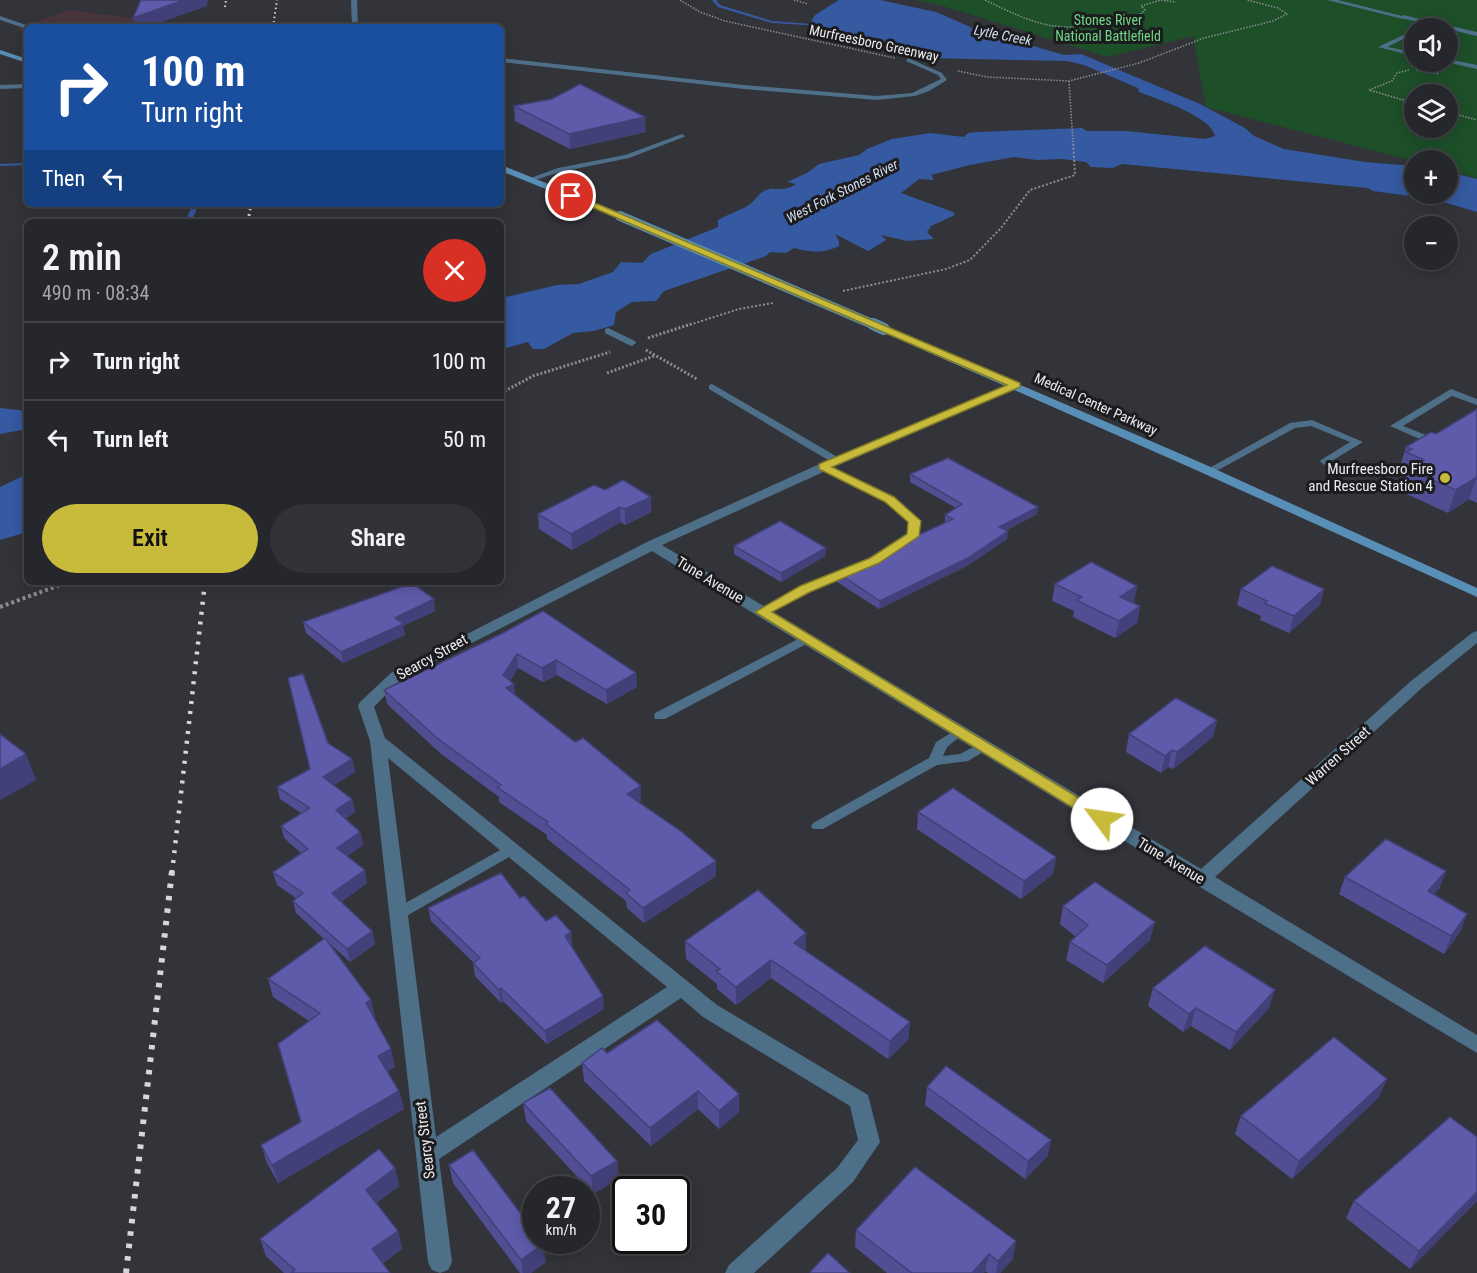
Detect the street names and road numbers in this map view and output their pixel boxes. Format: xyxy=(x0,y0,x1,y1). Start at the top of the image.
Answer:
street label: Murfreesboro Greenway xyxy=(808,21,940,65)
street label: Medical Center Parkway xyxy=(1032,370,1160,438)
street label: Tune Avenue xyxy=(673,553,747,607)
street label: Searcy Street xyxy=(393,630,471,684)
street label: Warren Street xyxy=(1302,722,1374,790)
street label: Tune Avenue xyxy=(1134,834,1208,888)
street label: Searcy Street xyxy=(411,1100,439,1180)

